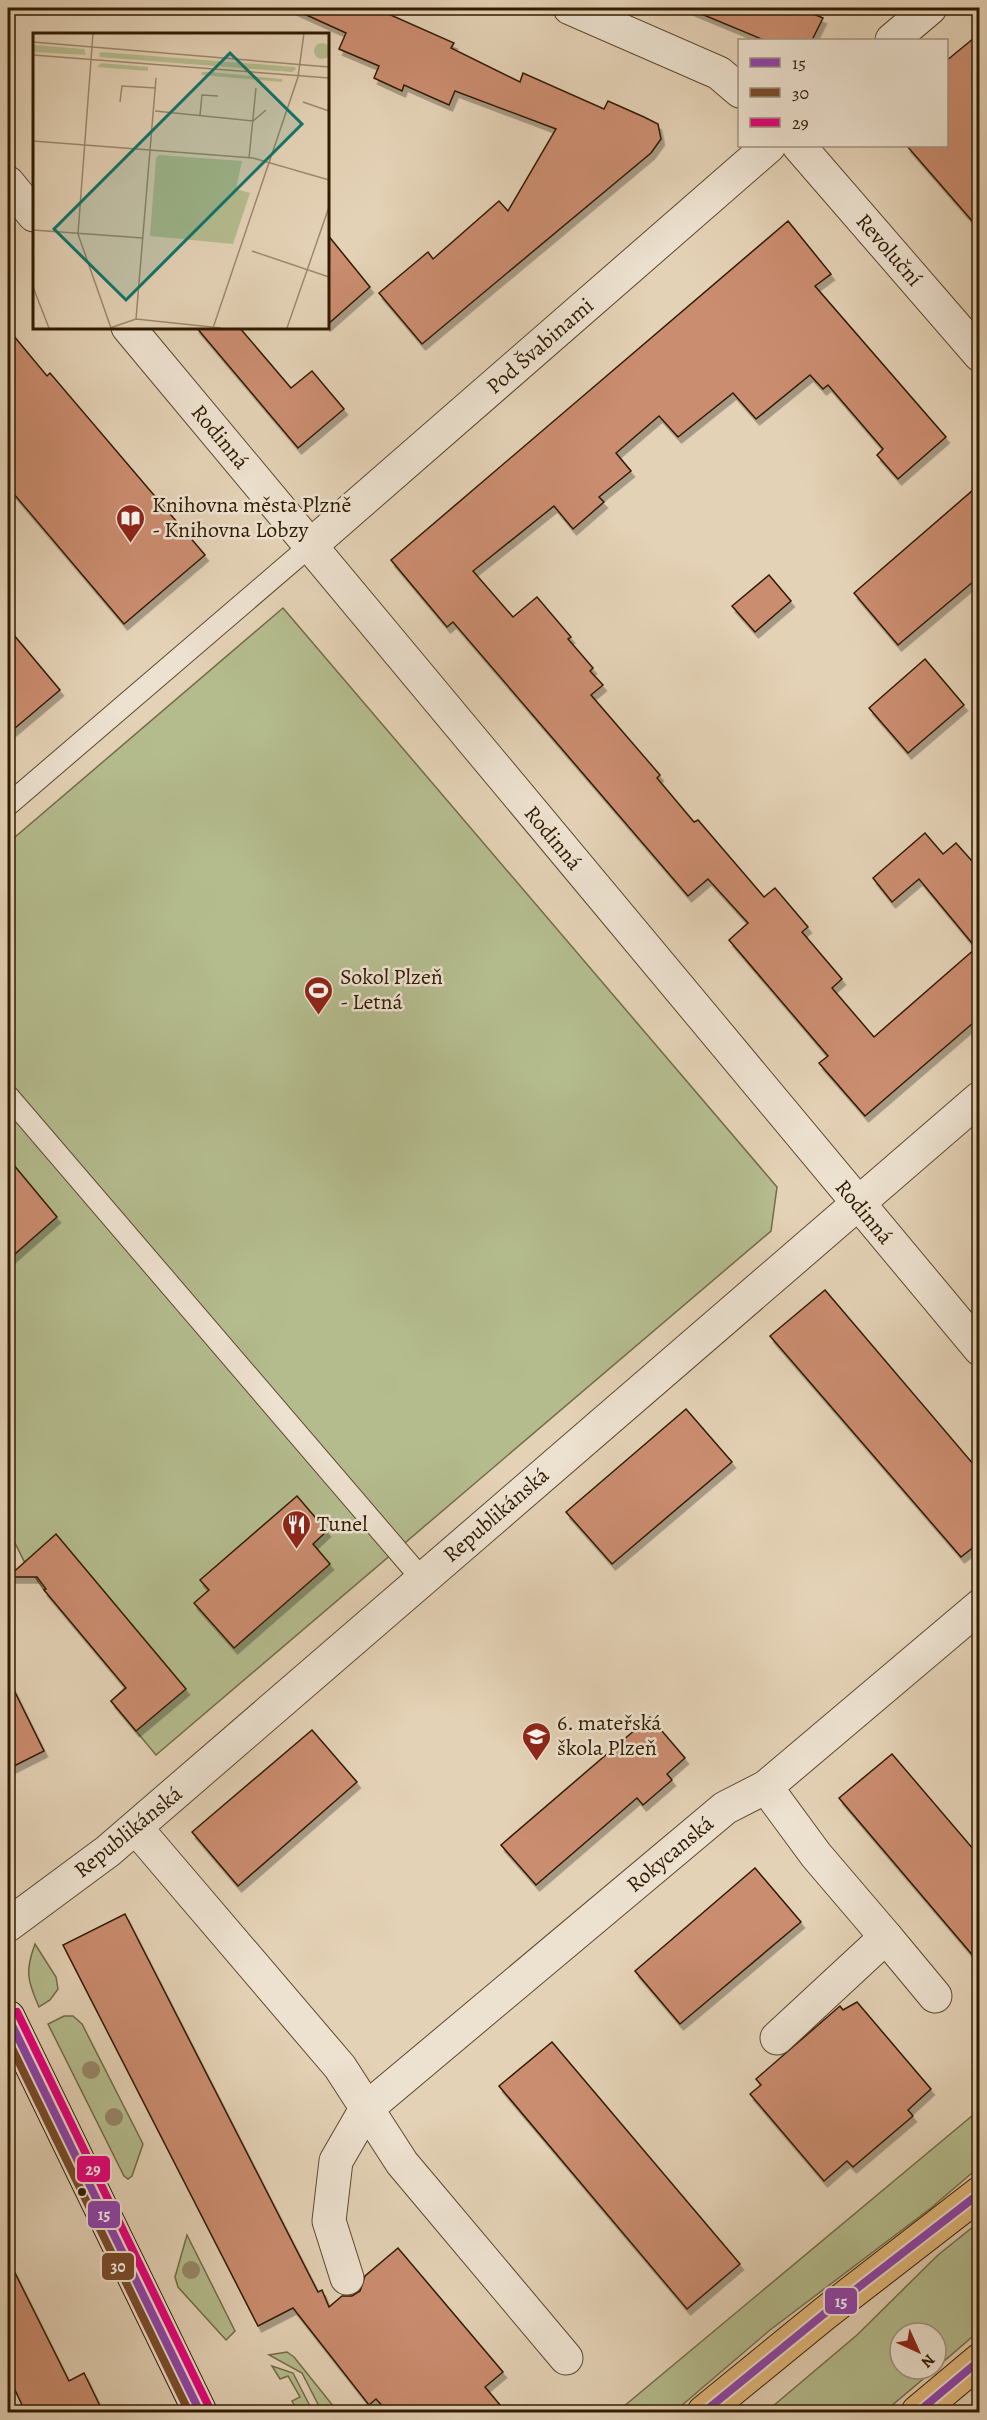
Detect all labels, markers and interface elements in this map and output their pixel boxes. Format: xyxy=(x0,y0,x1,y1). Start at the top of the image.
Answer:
inset map xyxy=(33,33,328,328)
legend xyxy=(738,39,948,147)
text: 15 xyxy=(792,51,806,75)
text: 30 xyxy=(792,81,809,105)
text: 29 xyxy=(792,111,809,135)
street label: Revoluční xyxy=(849,207,929,293)
street label: Pod Švabinami xyxy=(480,291,600,401)
street label: Rodinná xyxy=(184,398,256,476)
place label: Knihovna města Plzně - Knihovna Lobzy xyxy=(152,490,351,545)
library icon: Knihovna města Plzně - Knihovna Lobzy xyxy=(115,502,147,544)
street label: Rodinná xyxy=(517,799,589,877)
place label: Sokol Plzeň - Letná xyxy=(340,962,443,1017)
sports icon: Sokol Plzeň - Letná xyxy=(303,974,335,1016)
street label: Rodinná xyxy=(828,1173,900,1251)
street label: Republikánská xyxy=(437,1460,556,1569)
restaurant icon: Tunel xyxy=(280,1508,312,1550)
place label: Tunel xyxy=(317,1509,368,1539)
place label: 6. mateřská škola Plzeň xyxy=(557,1708,662,1763)
school or university icon: 6. mateřská škola Plzeň xyxy=(520,1720,552,1762)
street label: Republikánská xyxy=(68,1779,189,1885)
street label: Rokycanská xyxy=(620,1808,720,1899)
line badge: 29 xyxy=(76,2155,111,2183)
text: 29 xyxy=(85,2159,101,2181)
unlabelled marker xyxy=(76,2186,88,2198)
line badge: 15 xyxy=(87,2200,121,2229)
text: 15 xyxy=(98,2204,110,2226)
line badge: 30 xyxy=(101,2252,135,2281)
text: 30 xyxy=(111,2256,125,2278)
line badge: 15 xyxy=(824,2287,858,2315)
text: 15 xyxy=(835,2291,847,2313)
north arrow xyxy=(888,2321,948,2381)
text: N xyxy=(916,2349,940,2373)

